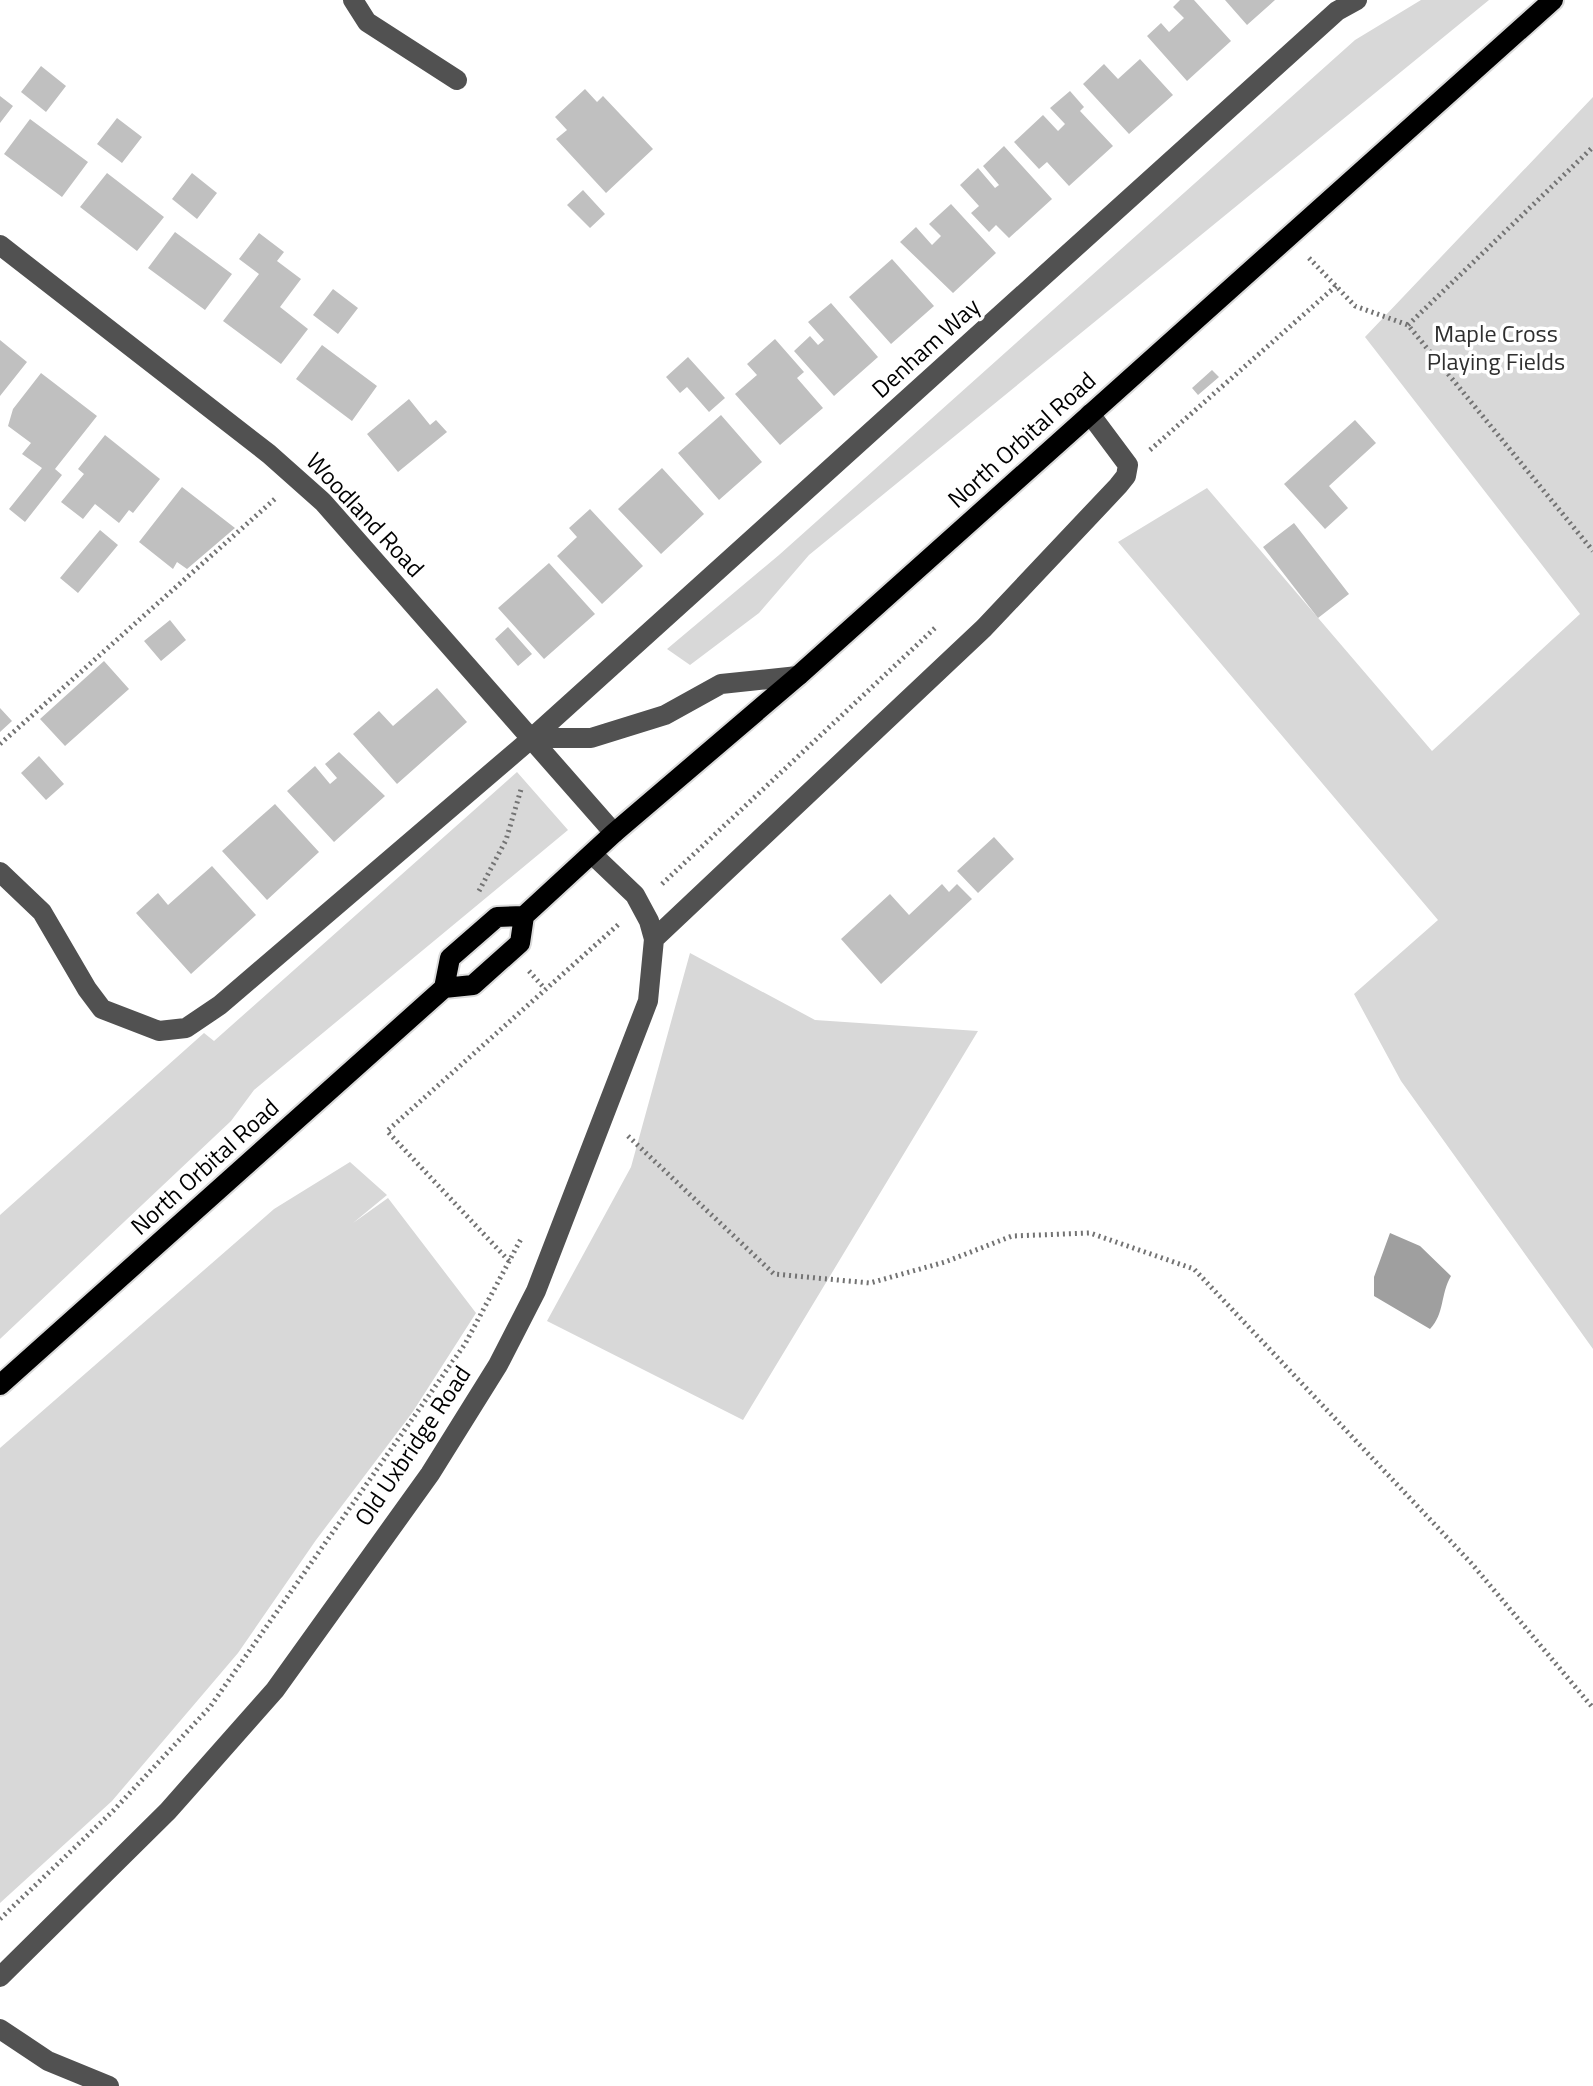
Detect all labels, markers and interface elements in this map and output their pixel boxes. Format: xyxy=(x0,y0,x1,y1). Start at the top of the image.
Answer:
street label: Denham Way xyxy=(863,288,988,406)
park label: Maple Cross Playing Fields xyxy=(1427,315,1565,379)
street label: North Orbital Road xyxy=(939,363,1104,516)
street label: Woodland Road xyxy=(298,444,433,585)
street label: North Orbital Road xyxy=(122,1090,287,1243)
street label: Old Uxbridge Road xyxy=(345,1358,479,1533)

